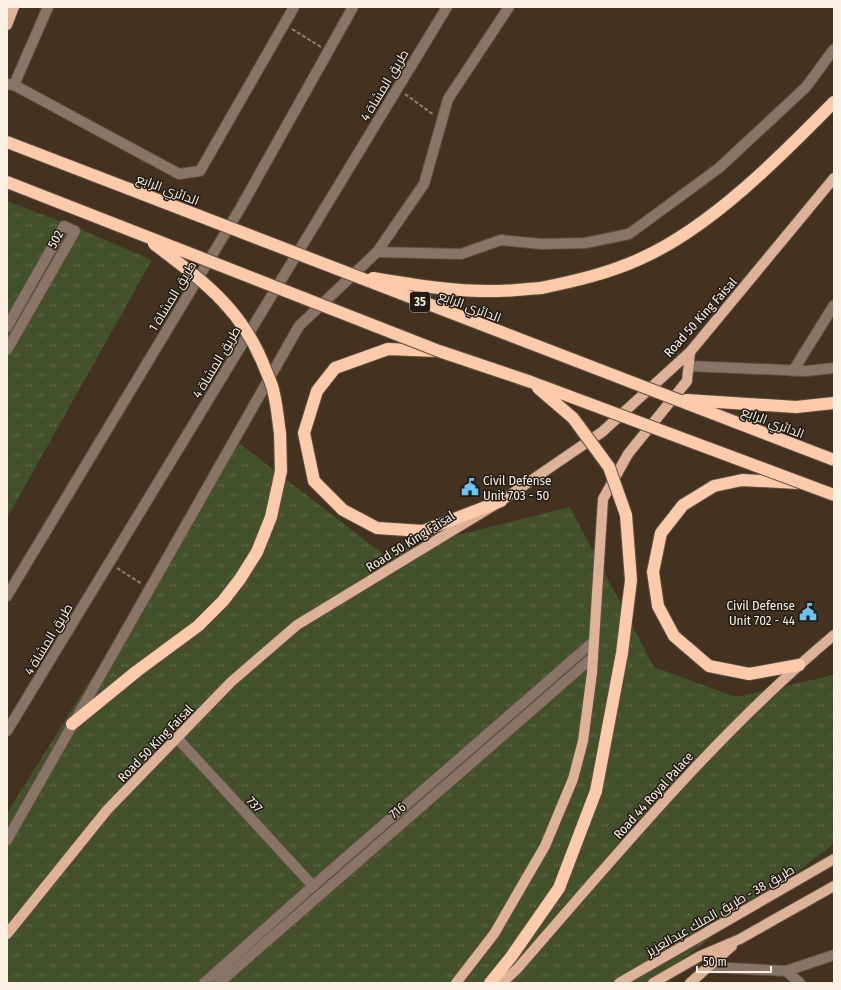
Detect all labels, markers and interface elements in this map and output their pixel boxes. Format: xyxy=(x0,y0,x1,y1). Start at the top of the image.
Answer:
street label: طريق المشاة 4 xyxy=(357,47,412,124)
street label: الدائري الرابع xyxy=(133,171,201,211)
street label: 502 xyxy=(44,227,67,251)
street label: طريق المشاة 1 xyxy=(146,258,199,334)
street label: Road 50 King Faisal xyxy=(661,274,740,360)
street label: الدائري الرابع xyxy=(435,288,503,328)
road number: 35 xyxy=(410,292,430,312)
street label: طريق المشاة 4 xyxy=(189,324,244,401)
street label: الدائري الرابع xyxy=(738,404,806,444)
place label: Civil Defense Unit 703 - 50 xyxy=(483,473,552,503)
public building icon: Civil Defense Unit 703 - 50 xyxy=(460,477,480,497)
street label: Road 50 King Faisal xyxy=(363,508,458,575)
place label: Civil Defense Unit 702 - 44 xyxy=(727,598,795,628)
street label: طريق المشاة 4 xyxy=(21,601,76,678)
public building icon: Civil Defense Unit 702 - 44 xyxy=(798,602,818,622)
street label: Road 50 King Faisal xyxy=(115,701,196,785)
street label: Road 44 Royal Palace xyxy=(610,749,696,842)
street label: 737 xyxy=(244,793,266,815)
street label: 716 xyxy=(386,799,409,821)
street label: طريق 38 - طريق الملك عبدالعزيز xyxy=(643,862,797,960)
scale bar xyxy=(697,948,771,974)
text: 50 m xyxy=(703,955,727,969)

